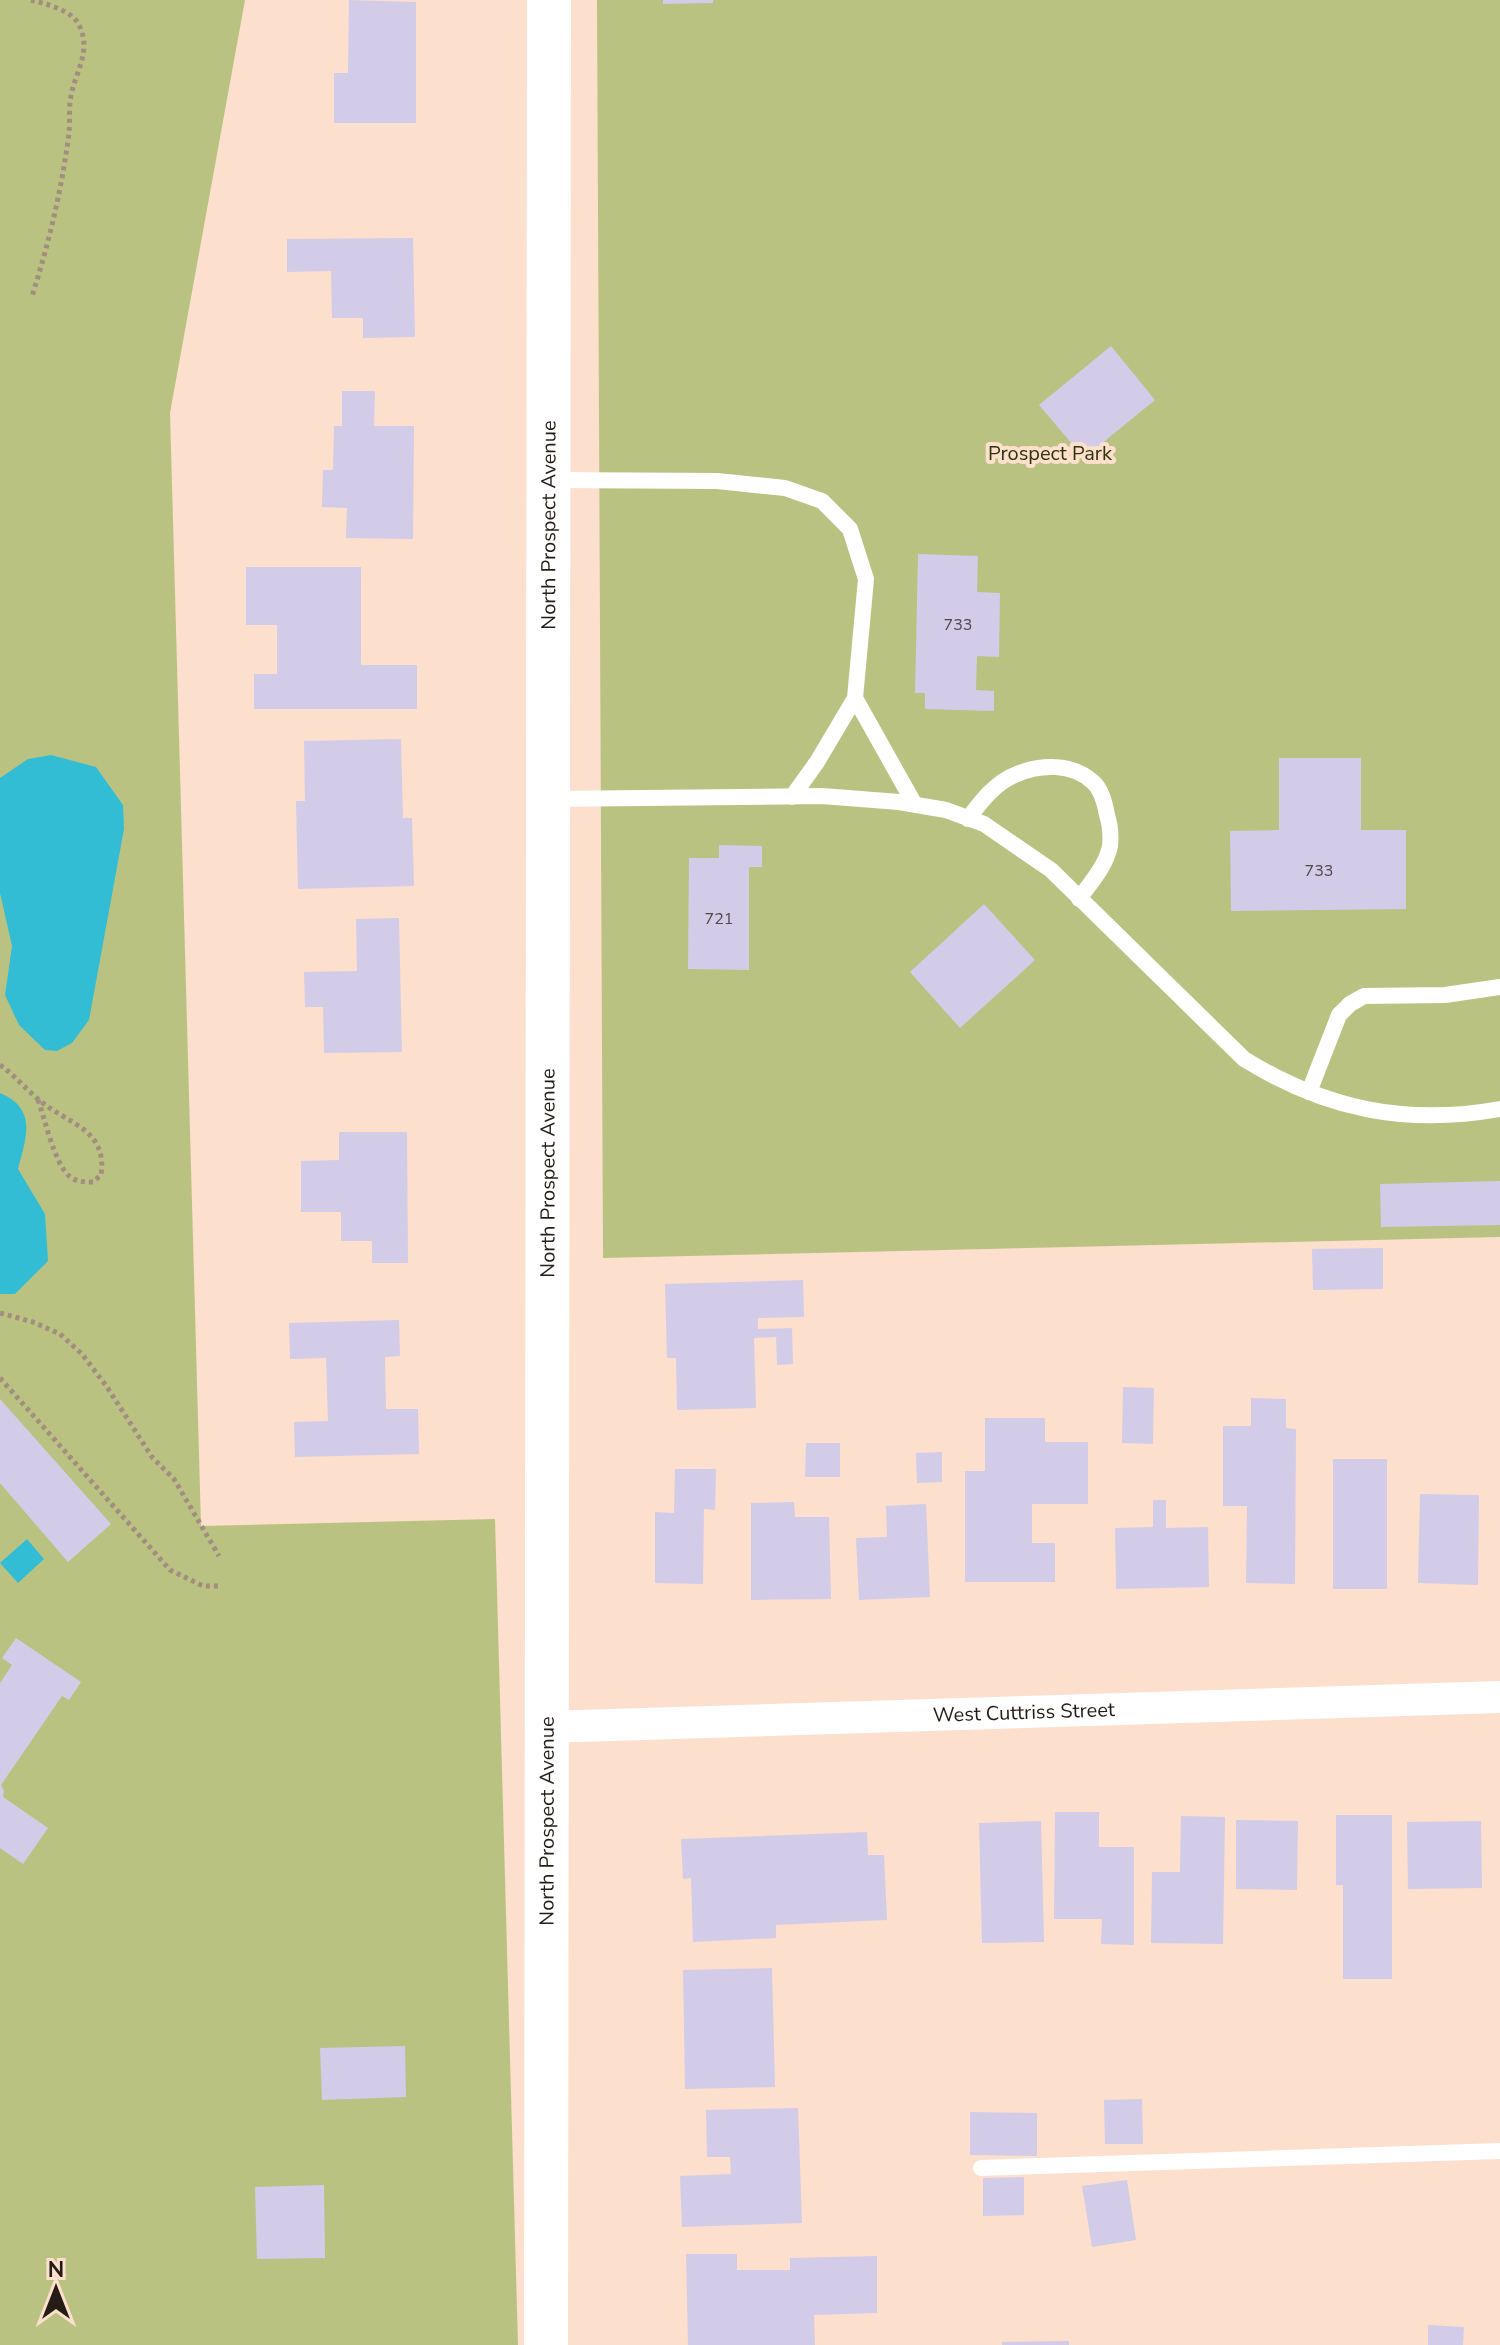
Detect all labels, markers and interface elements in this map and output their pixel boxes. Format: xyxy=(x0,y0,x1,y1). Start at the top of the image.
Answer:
street label: North Prospect Avenue xyxy=(535,420,562,630)
park label: Prospect Park xyxy=(988,440,1113,467)
house number: 733 xyxy=(944,614,972,636)
house number: 733 xyxy=(1305,860,1333,882)
house number: 721 xyxy=(705,908,733,930)
street label: North Prospect Avenue xyxy=(534,1068,562,1278)
street label: West Cuttriss Street xyxy=(932,1696,1116,1729)
street label: North Prospect Avenue xyxy=(534,1716,561,1926)
north arrow xyxy=(16,2249,96,2329)
text: N xyxy=(48,2255,64,2285)

